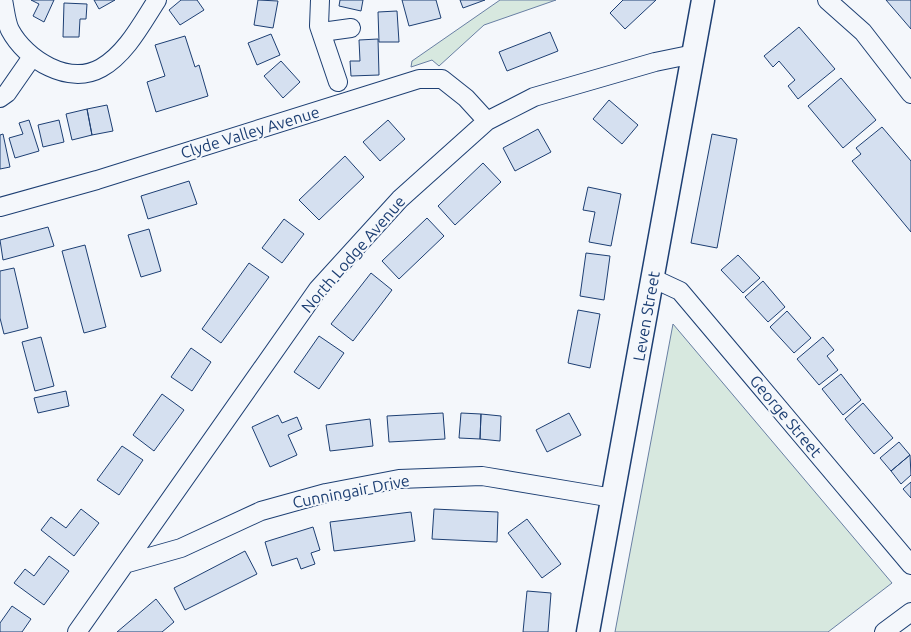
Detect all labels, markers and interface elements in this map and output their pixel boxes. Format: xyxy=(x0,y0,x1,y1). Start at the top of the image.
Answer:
street label: Clyde Valley Avenue xyxy=(178,102,322,162)
street label: North Lodge Avenue xyxy=(298,192,408,316)
street label: Leven Street xyxy=(629,269,663,362)
street label: George Street xyxy=(747,371,826,461)
street label: Cunningair Drive xyxy=(291,471,411,511)

